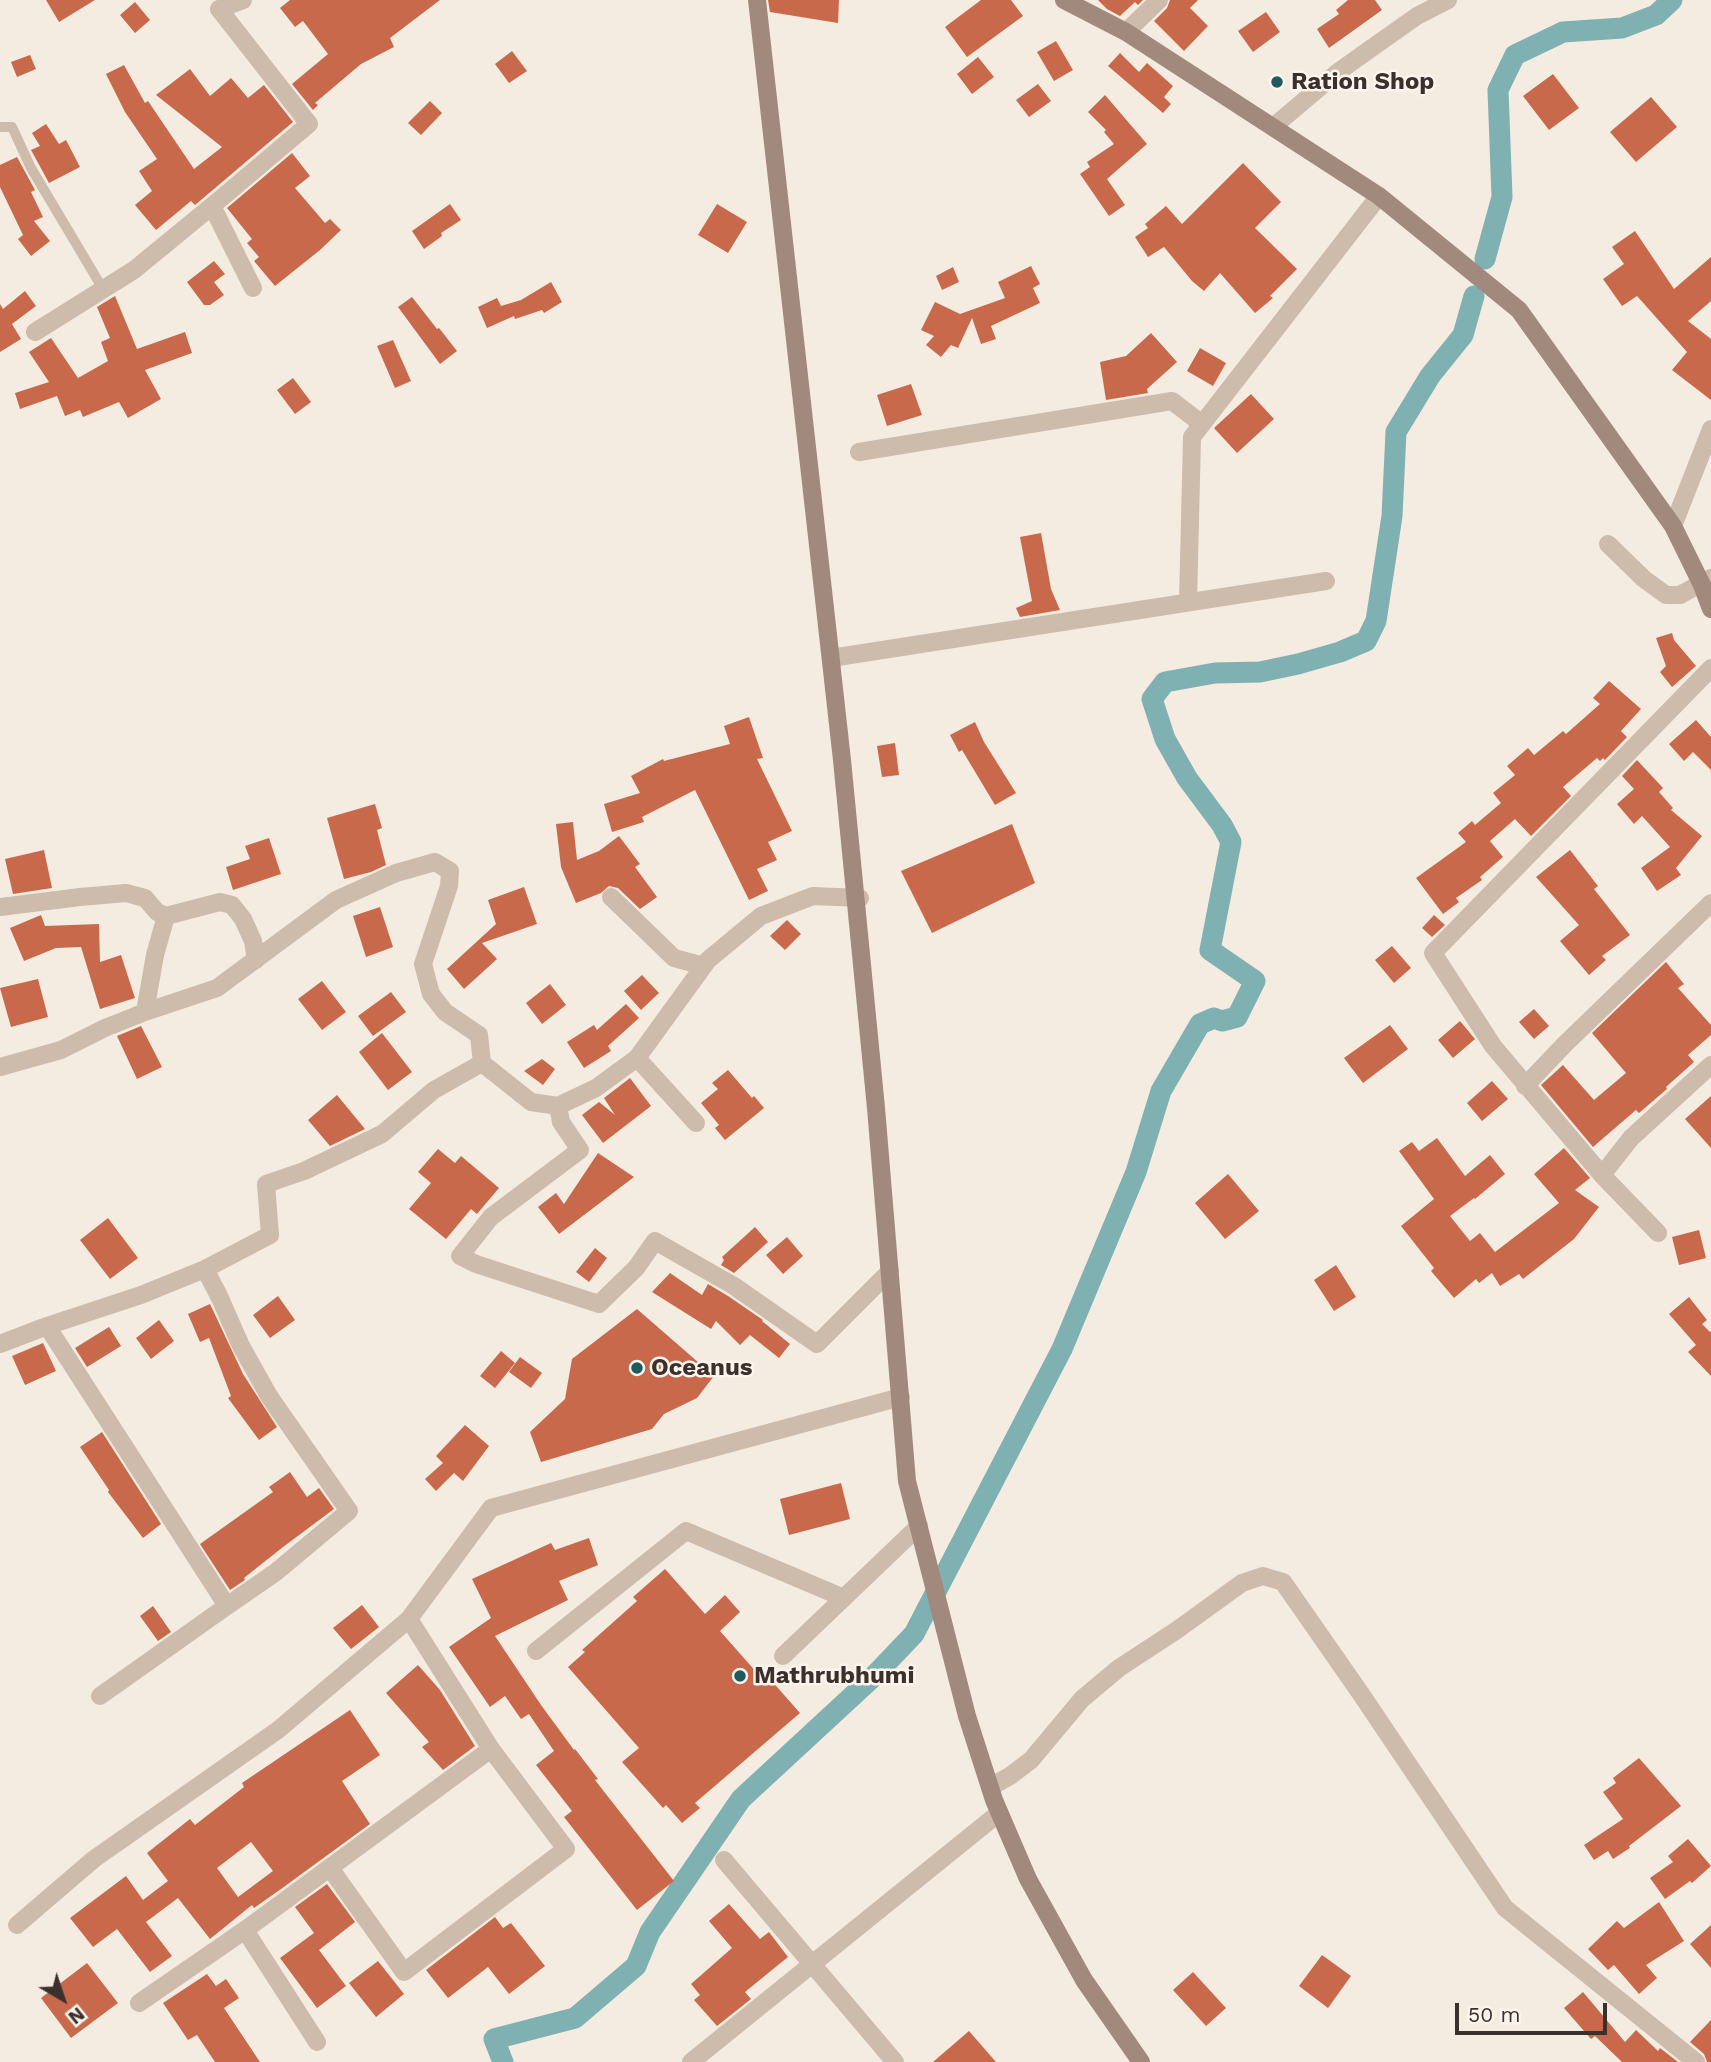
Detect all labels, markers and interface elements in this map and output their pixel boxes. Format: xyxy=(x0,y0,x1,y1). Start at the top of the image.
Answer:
place label: Ration Shop xyxy=(1291,68,1434,96)
marker: Ration Shop xyxy=(1269,74,1285,90)
place label: Oceanus xyxy=(651,1354,753,1382)
marker: Oceanus xyxy=(629,1360,645,1376)
place label: Mathrubhumi xyxy=(754,1662,914,1690)
marker: Mathrubhumi xyxy=(732,1668,748,1684)
north arrow xyxy=(28,1964,98,2034)
scale bar xyxy=(1459,1988,1611,2032)
text: N xyxy=(64,2002,89,2029)
text: 50 m xyxy=(1468,2002,1520,2027)

